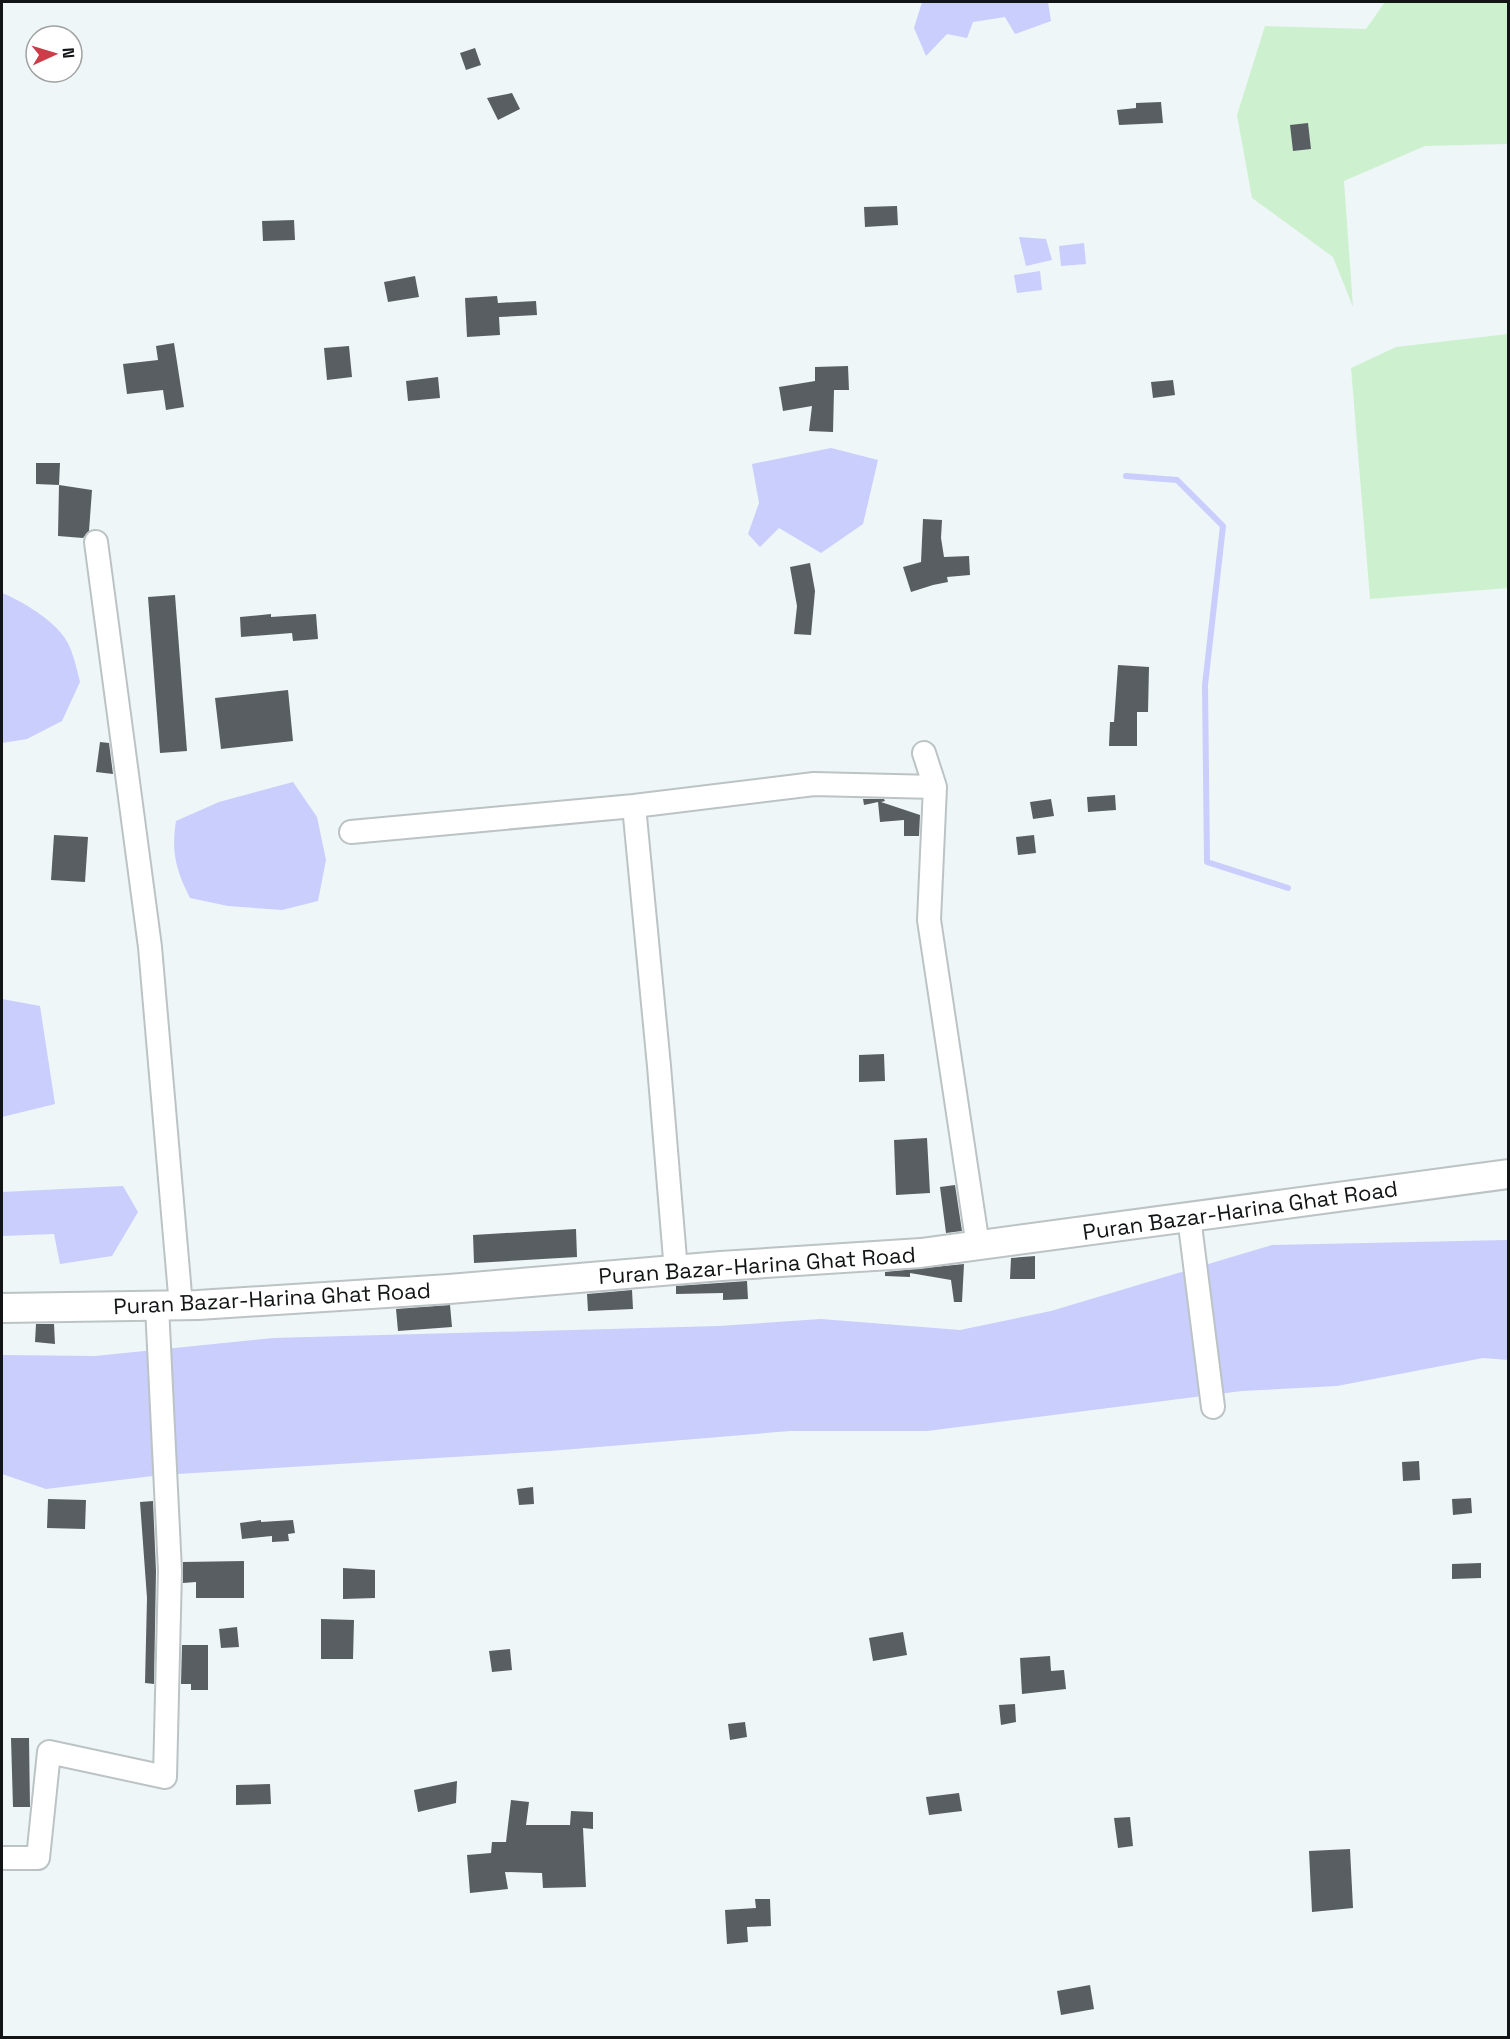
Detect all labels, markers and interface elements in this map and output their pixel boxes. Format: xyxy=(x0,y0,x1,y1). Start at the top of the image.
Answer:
north arrow xyxy=(24,24,84,84)
text: N xyxy=(58,47,79,59)
street label: Puran Bazar-Harina Ghat Road xyxy=(1081,1174,1399,1246)
street label: Puran Bazar-Harina Ghat Road xyxy=(598,1240,916,1290)
street label: Puran Bazar-Harina Ghat Road xyxy=(113,1276,431,1320)

